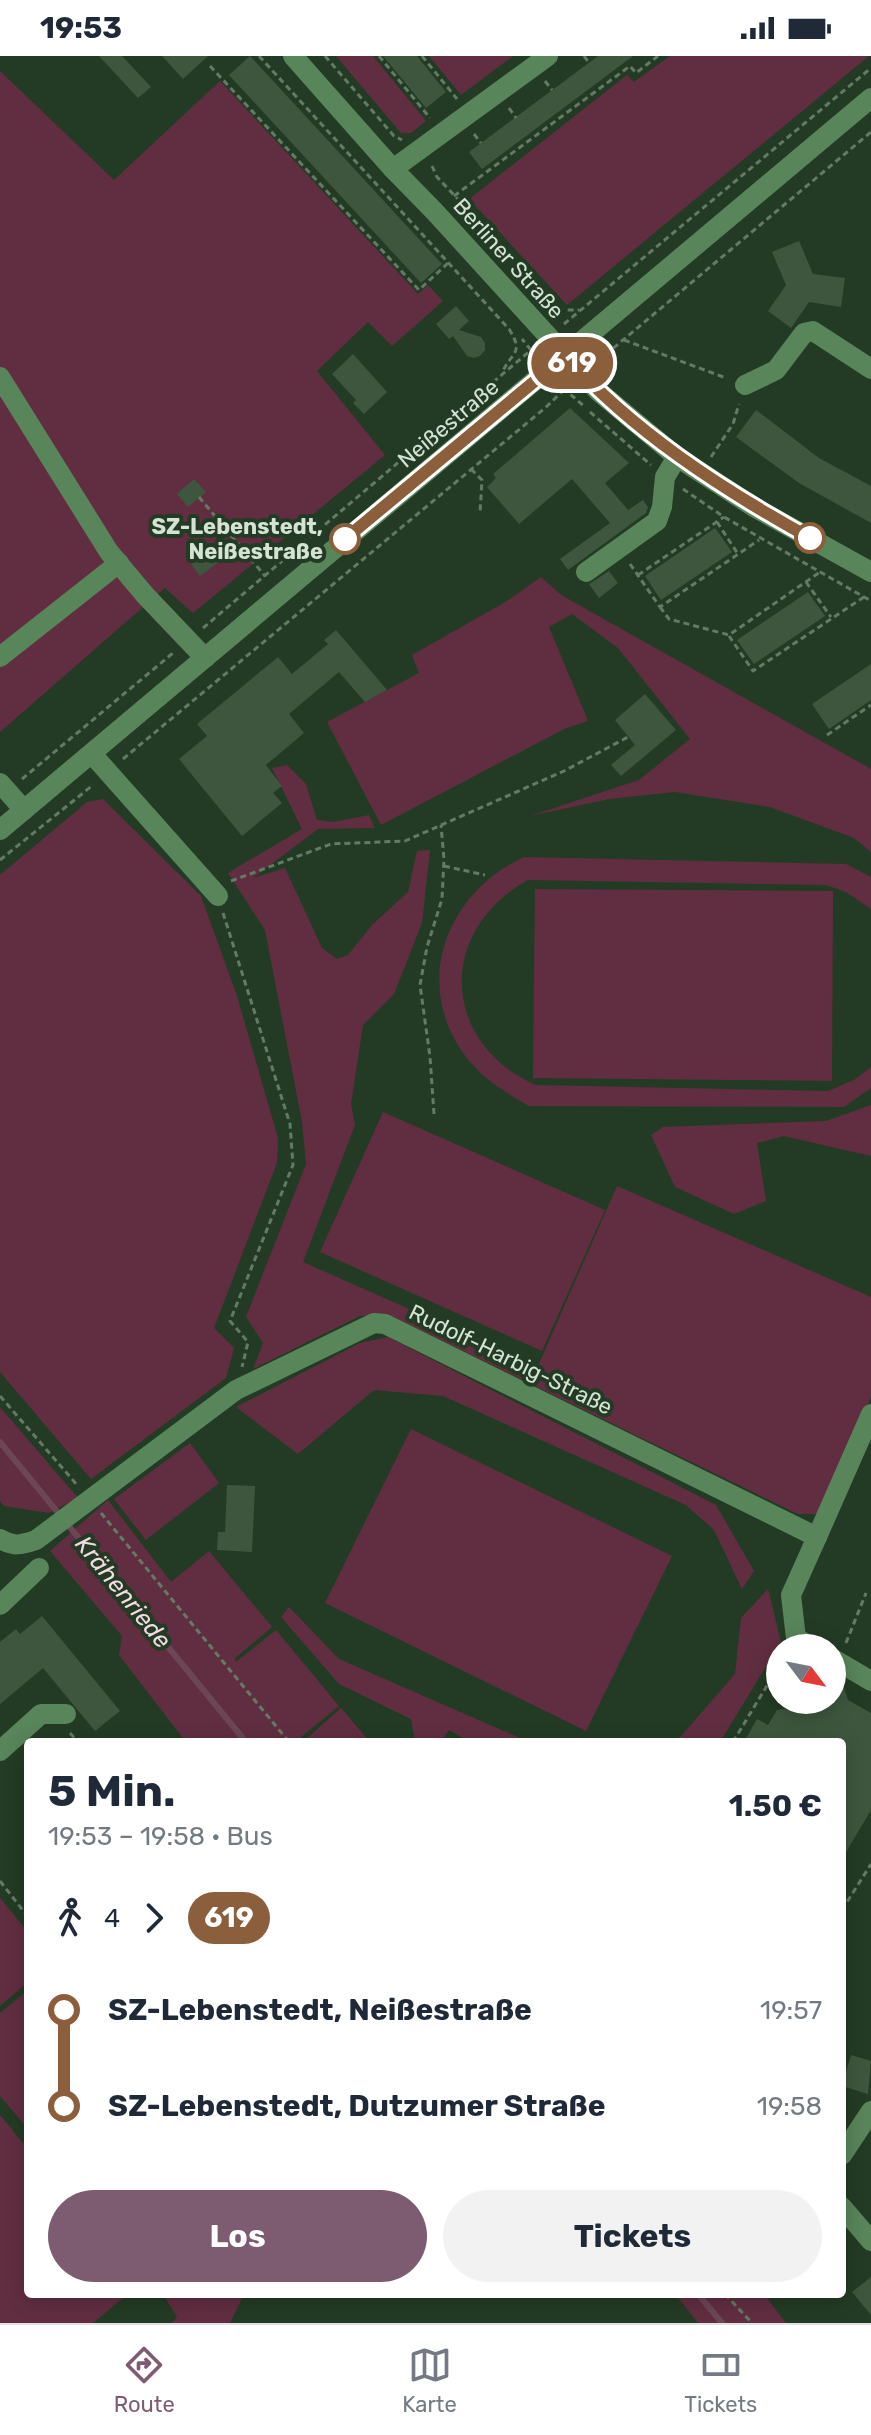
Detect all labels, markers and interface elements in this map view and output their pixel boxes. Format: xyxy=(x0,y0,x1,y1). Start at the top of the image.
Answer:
text: 19:53 xyxy=(40,10,122,46)
street label: Berliner Straße xyxy=(447,193,570,324)
line badge: 619 xyxy=(526,337,618,389)
text: 619 xyxy=(547,346,597,379)
street label: Neißestraße xyxy=(392,373,504,473)
place label: SZ-Lebenstedt, Neißestraße xyxy=(151,513,323,565)
unlabelled marker xyxy=(795,523,825,553)
marker: SZ-Lebenstedt, Neißestraße xyxy=(330,524,360,554)
street label: Rudolf-Harbig-Straße xyxy=(405,1298,617,1420)
water label: Krähenriede xyxy=(69,1530,177,1654)
north arrow xyxy=(766,1634,846,1714)
map controls xyxy=(766,1634,846,1714)
text: 5 Min. xyxy=(48,1765,176,1817)
text: 1.50 € xyxy=(729,1788,822,1824)
text: 19:53 – 19:58 · Bus xyxy=(48,1821,273,1852)
icon: walk xyxy=(48,1896,92,1940)
icon: forward xyxy=(132,1896,176,1940)
text: 619 xyxy=(204,1901,254,1934)
text: 4 xyxy=(104,1903,120,1934)
text: SZ-Lebenstedt, Neißestraße xyxy=(108,1992,532,2028)
text: 19:57 xyxy=(760,1995,822,2026)
text: SZ-Lebenstedt, Dutzumer Straße xyxy=(108,2088,606,2124)
text: 19:58 xyxy=(757,2091,822,2122)
button: Los xyxy=(48,2190,427,2282)
button: Tickets xyxy=(443,2190,822,2282)
tab: Route xyxy=(114,2343,175,2418)
tab: Karte xyxy=(402,2343,457,2418)
tab: Tickets xyxy=(684,2343,757,2418)

